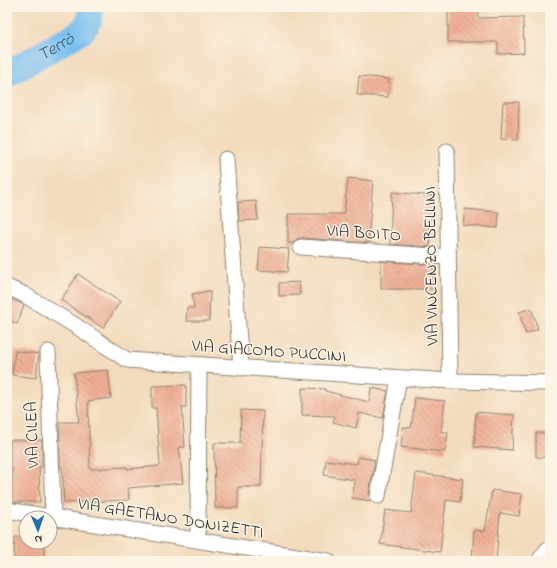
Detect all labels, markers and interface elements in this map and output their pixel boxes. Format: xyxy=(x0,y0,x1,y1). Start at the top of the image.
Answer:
water label: Terrò xyxy=(33,27,80,69)
street label: VIA VINCENZO BELLINI xyxy=(418,186,445,347)
street label: VIA BOITO xyxy=(325,218,402,249)
street label: VIA GIACOMO PUCCINI xyxy=(190,334,347,369)
street label: VIA CILEA xyxy=(19,401,46,470)
street label: VIA GAETANO DONIZETTI xyxy=(75,491,265,546)
north arrow xyxy=(18,510,58,550)
text: N xyxy=(34,531,42,547)

